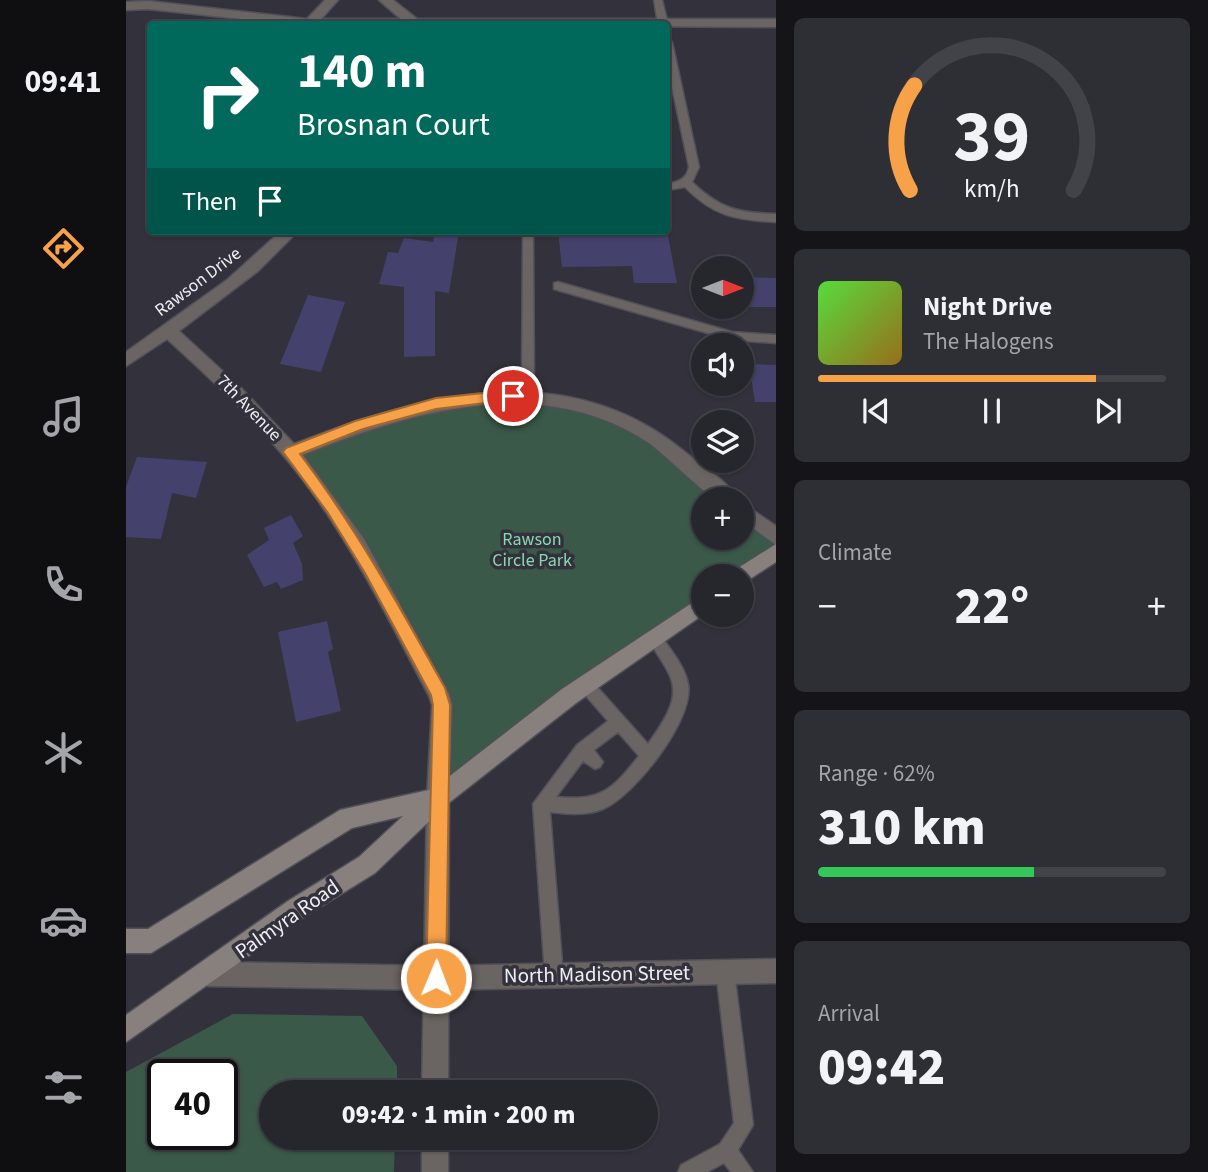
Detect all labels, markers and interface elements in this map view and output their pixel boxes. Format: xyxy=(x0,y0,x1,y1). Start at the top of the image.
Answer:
text: 140 m xyxy=(297,37,426,107)
icon: right xyxy=(182,49,273,140)
text: 09:41 xyxy=(24,59,102,105)
text: 39 xyxy=(954,86,1030,190)
text: Brosnan Court xyxy=(297,102,490,148)
text: km/h xyxy=(964,171,1020,207)
icon: arrive xyxy=(251,182,289,220)
text: Then xyxy=(182,183,237,220)
icon: directions xyxy=(39,224,88,273)
street label: Rawson Drive xyxy=(150,241,246,323)
north arrow xyxy=(691,256,754,318)
map controls xyxy=(691,256,754,627)
text: Night Drive xyxy=(923,288,1052,325)
text: The Halogens xyxy=(923,325,1054,358)
button: sound xyxy=(691,333,754,396)
pin xyxy=(483,366,543,426)
street label: 7th Avenue xyxy=(211,369,287,447)
icon: arrive xyxy=(494,377,532,415)
icon: music xyxy=(39,392,88,441)
icon: previous xyxy=(857,392,895,430)
icon: pause xyxy=(973,392,1011,430)
icon: next xyxy=(1089,392,1127,430)
button: layers xyxy=(691,410,754,473)
button: + xyxy=(691,487,754,550)
park label: Rawson Circle Park xyxy=(492,527,572,573)
text: Climate xyxy=(818,536,892,569)
icon: phone xyxy=(39,560,88,609)
button: − xyxy=(691,564,754,627)
text: 22° xyxy=(955,570,1029,644)
text: − xyxy=(818,580,837,634)
text: + xyxy=(1147,580,1166,634)
icon: climate xyxy=(39,728,88,777)
text: Range · 62% xyxy=(818,757,935,790)
text: 310 km xyxy=(818,791,986,865)
street label: Palmyra Road xyxy=(229,872,345,966)
icon: car xyxy=(39,896,88,945)
position arrow xyxy=(399,941,473,1015)
street label: North Madison Street xyxy=(504,957,690,991)
text: Arrival xyxy=(818,997,880,1030)
text: 09:42 xyxy=(818,1031,945,1105)
speed limit sign: 40 xyxy=(147,1059,238,1150)
icon: filters xyxy=(39,1063,88,1112)
text: 09:42 · 1 min · 200 m xyxy=(342,1096,575,1133)

